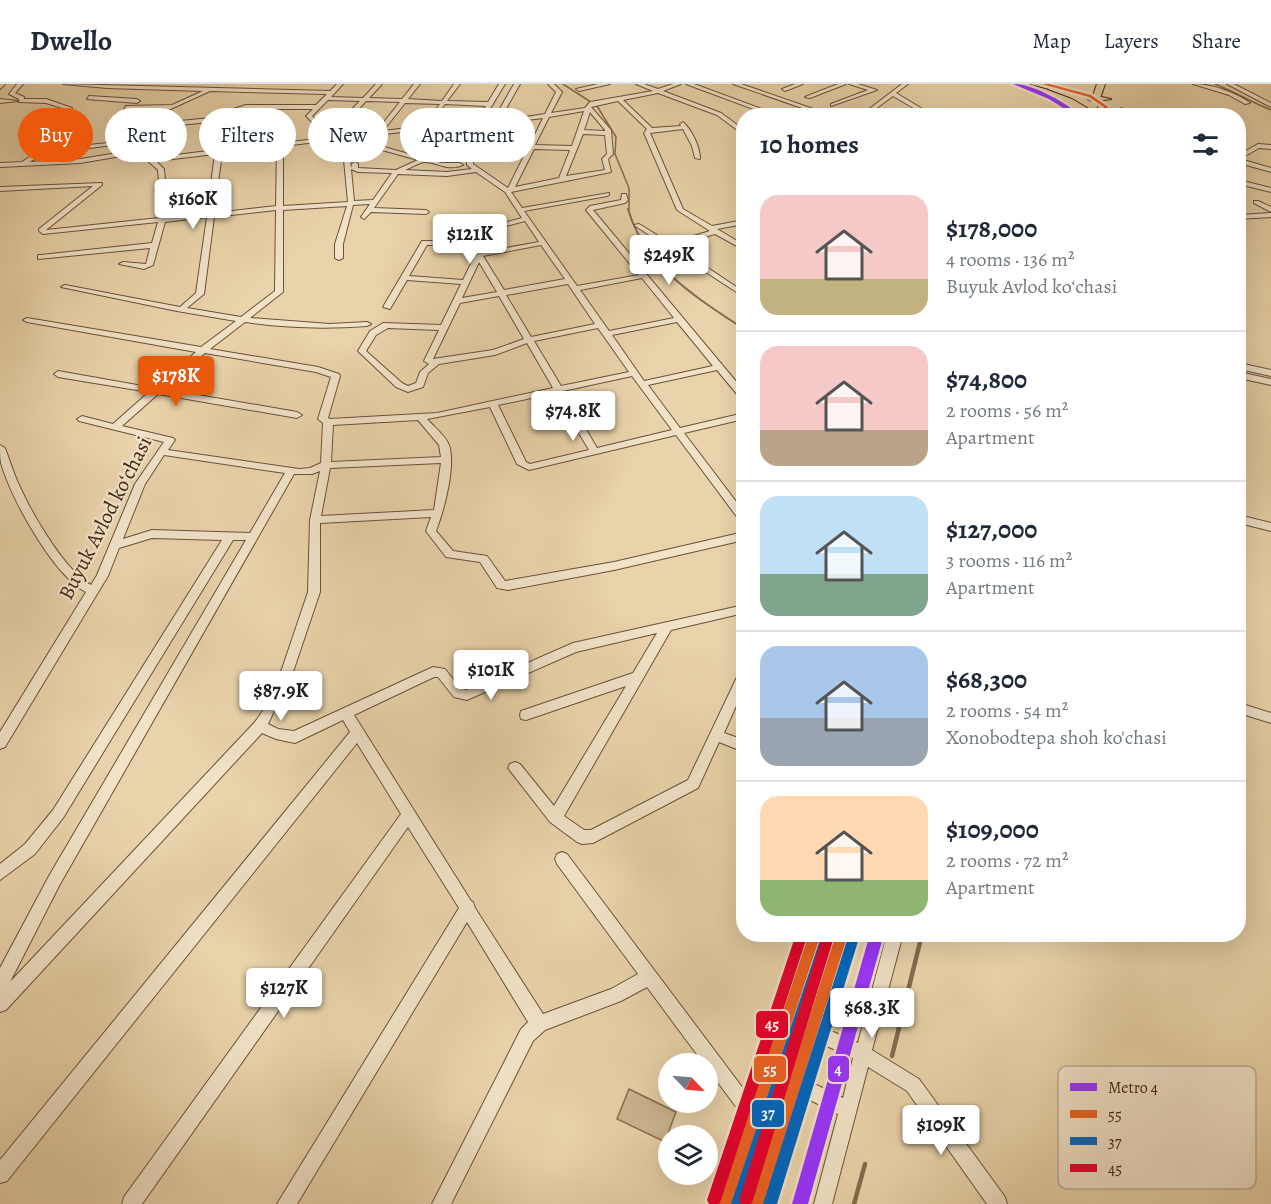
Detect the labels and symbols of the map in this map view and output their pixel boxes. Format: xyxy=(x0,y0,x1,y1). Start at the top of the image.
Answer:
pin: $160K xyxy=(151,179,235,230)
pin: $121K xyxy=(428,214,512,265)
pin: $249K xyxy=(627,235,711,286)
pin: $178K xyxy=(134,356,218,407)
pin: $74.8K xyxy=(524,391,622,442)
street label: Buyuk Avlod koʻchasi xyxy=(52,431,158,604)
pin: $101K xyxy=(449,650,533,701)
pin: $87.9K xyxy=(232,671,330,722)
pin: $127K xyxy=(242,968,326,1019)
pin: $68.3K xyxy=(823,988,921,1039)
line badge: 45 xyxy=(755,1010,789,1039)
text: 45 xyxy=(765,1014,779,1036)
north arrow xyxy=(658,1053,718,1113)
line badge: 55 xyxy=(753,1055,787,1083)
line badge: 4 xyxy=(827,1055,850,1083)
text: 55 xyxy=(763,1059,777,1081)
text: 4 xyxy=(834,1059,842,1081)
legend xyxy=(1058,1066,1256,1189)
text: Metro 4 xyxy=(1108,1077,1158,1099)
line badge: 37 xyxy=(751,1099,785,1128)
text: 37 xyxy=(761,1103,775,1125)
text: 55 xyxy=(1108,1104,1122,1126)
pin: $109K xyxy=(899,1105,983,1156)
text: 37 xyxy=(1108,1131,1122,1153)
text: 45 xyxy=(1108,1158,1122,1180)

